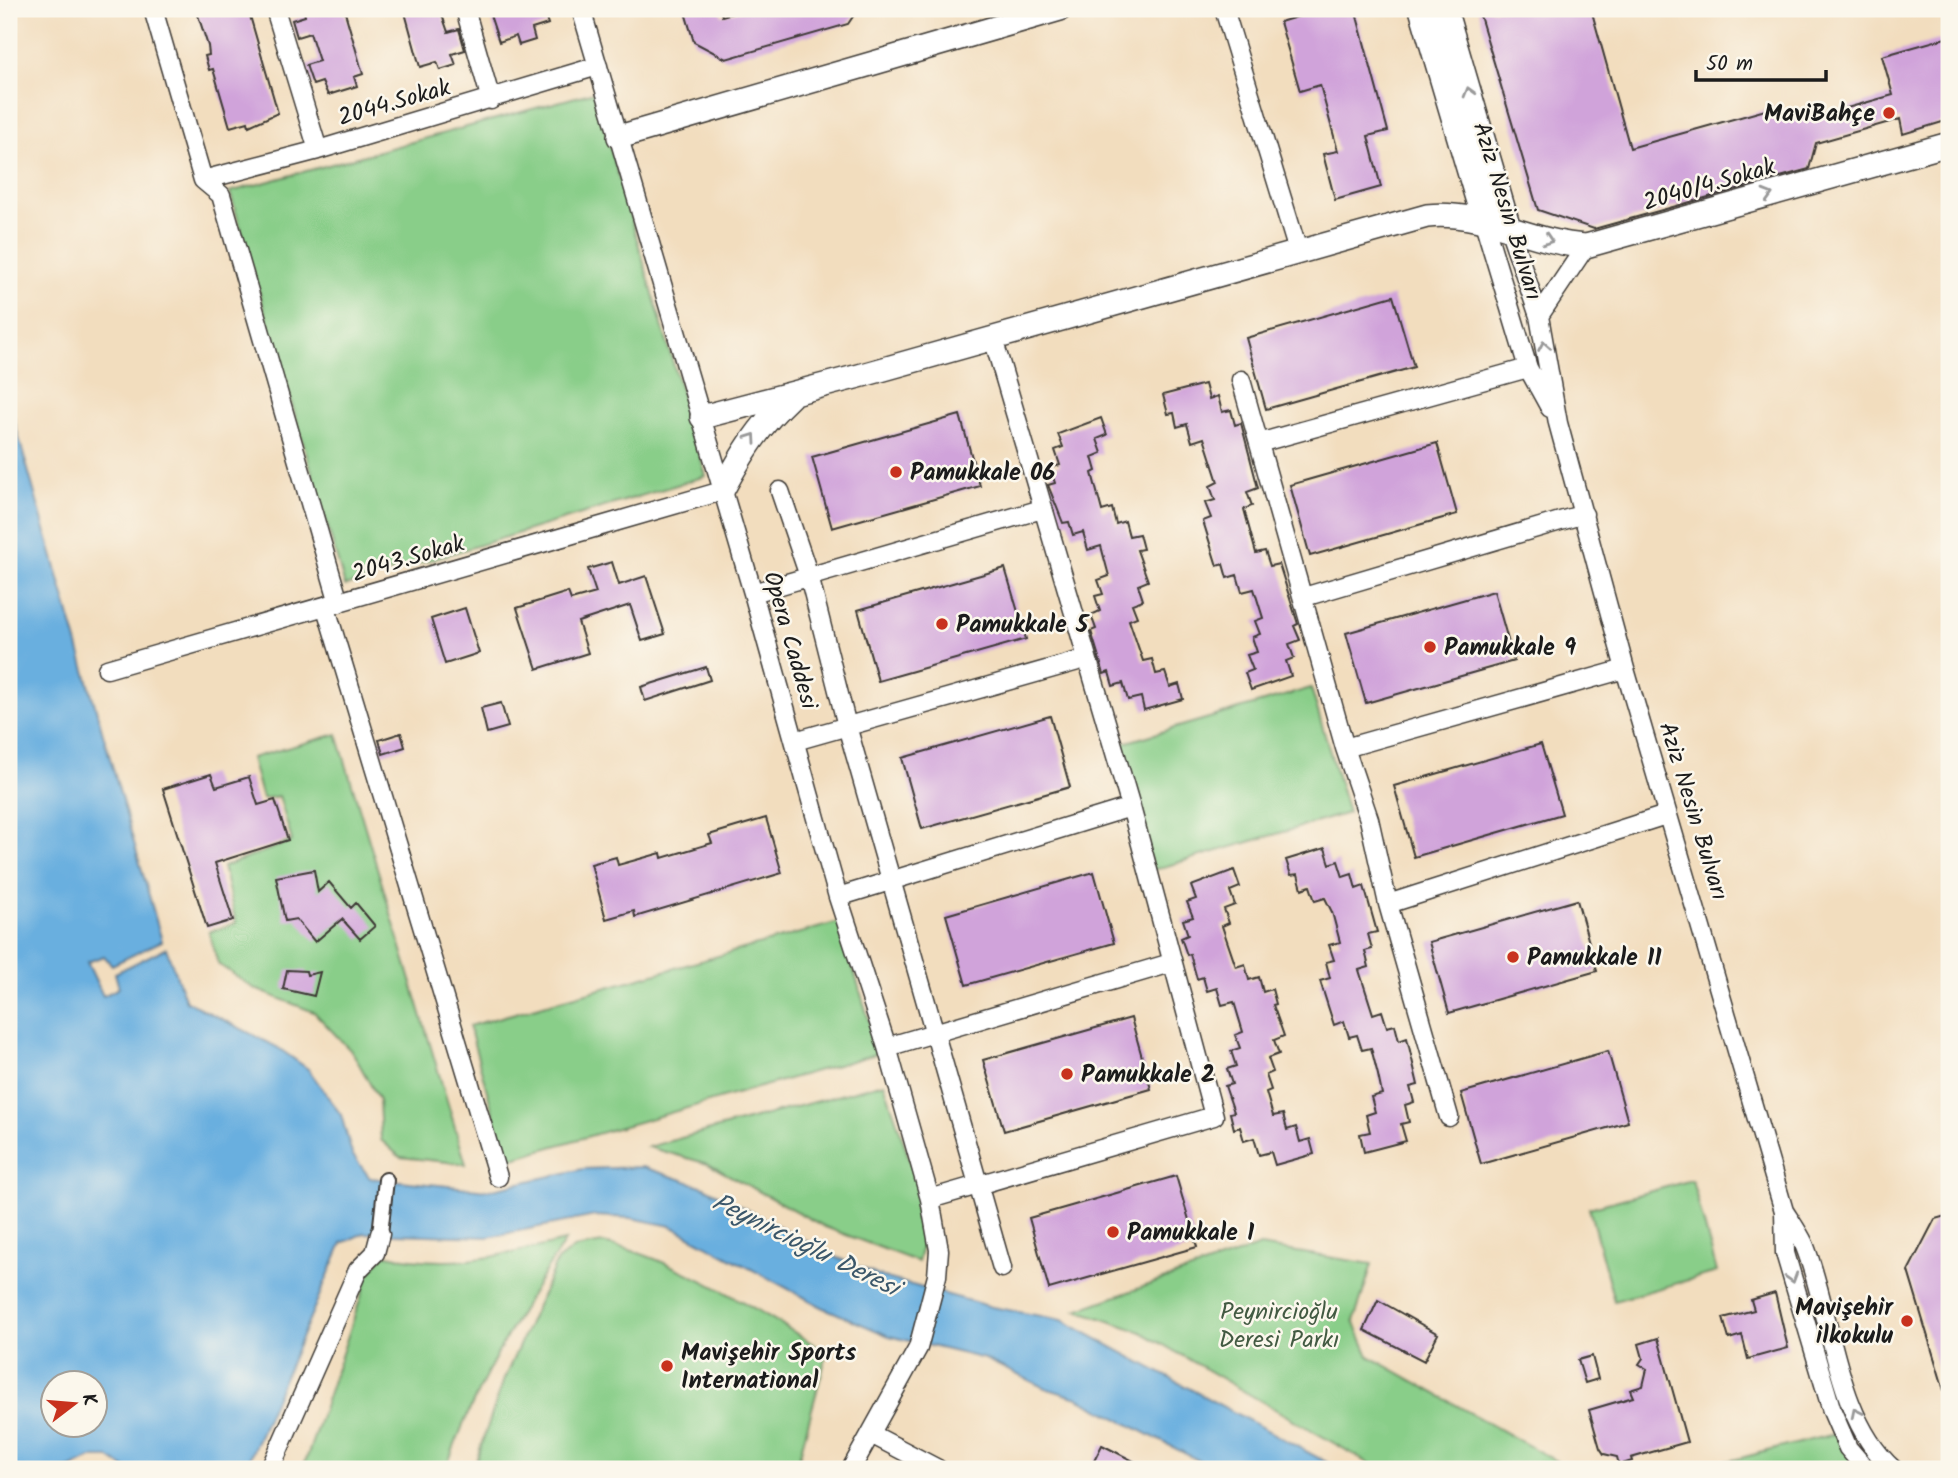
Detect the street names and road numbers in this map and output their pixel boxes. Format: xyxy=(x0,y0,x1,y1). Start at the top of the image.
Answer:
street label: 2044.Sokak xyxy=(334,69,456,138)
street label: Aziz Nesin Bulvarı xyxy=(1461,117,1552,305)
street label: 2040/4.Sokak xyxy=(1639,148,1781,223)
street label: 2043.Sokak xyxy=(347,525,470,594)
street label: Opera Caddesi xyxy=(751,567,828,715)
street label: Aziz Nesin Bulvarı xyxy=(1647,717,1738,905)

